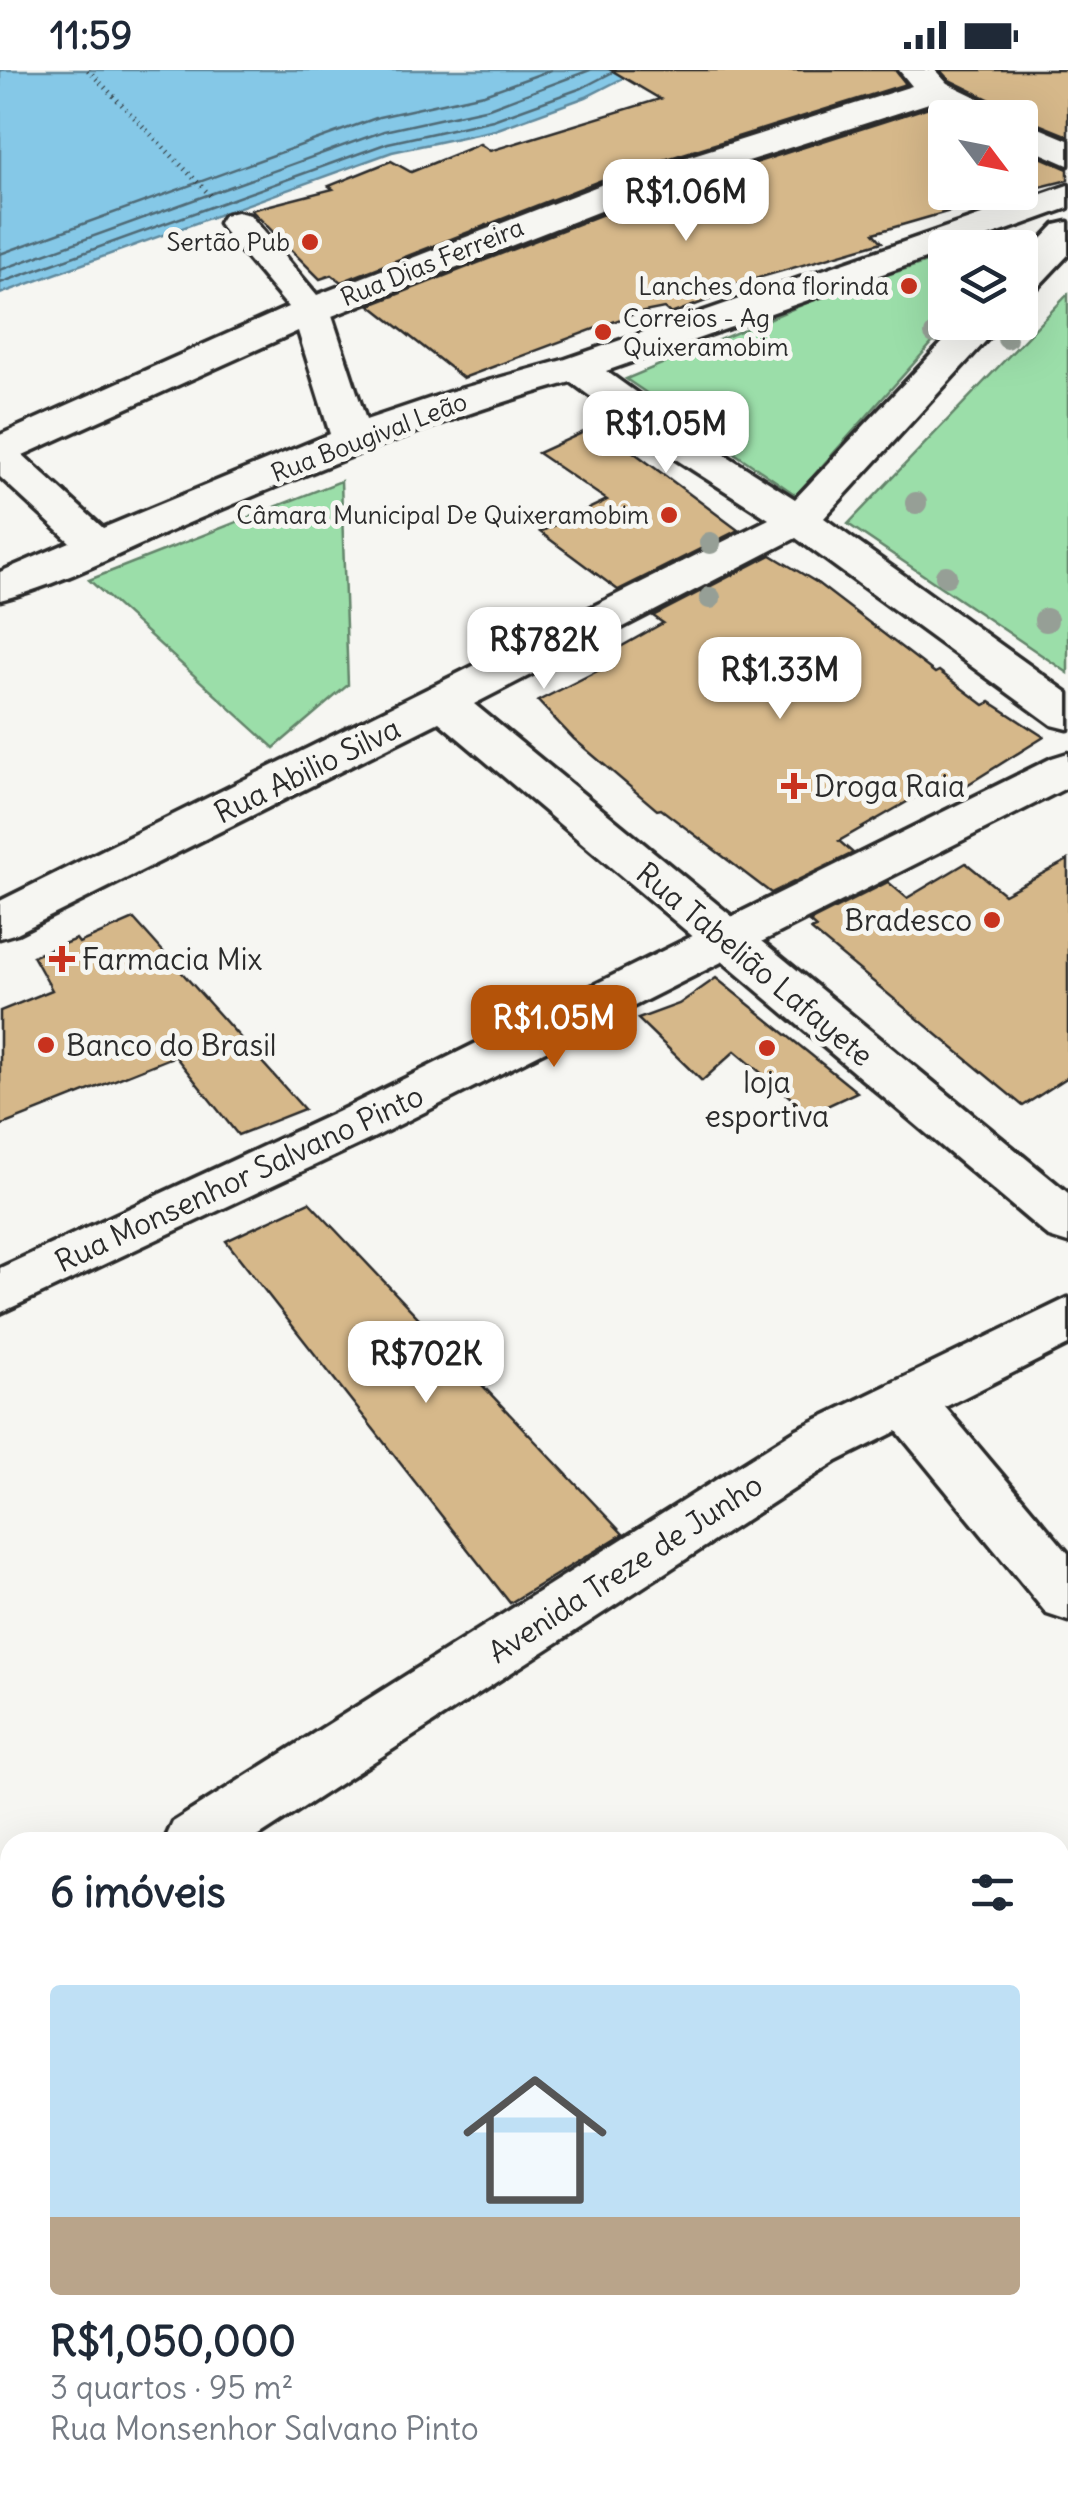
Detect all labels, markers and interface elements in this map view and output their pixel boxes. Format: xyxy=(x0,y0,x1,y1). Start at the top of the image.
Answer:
text: 11:59 xyxy=(50,12,132,59)
north arrow xyxy=(928,100,1038,210)
map controls xyxy=(928,100,1038,340)
pin: R$1.06M xyxy=(594,159,778,244)
text: R$1.06M xyxy=(625,171,747,212)
street label: Rua Dias Ferreira xyxy=(336,211,528,313)
place label: Sertão Pub xyxy=(166,226,290,258)
button: layers xyxy=(928,230,1038,340)
marker: Sertão Pub xyxy=(299,231,321,253)
place label: Lanches dona florinda xyxy=(638,270,889,302)
marker: Lanches dona florinda xyxy=(898,275,920,297)
place label: Correios - Ag Quixeramobim xyxy=(623,302,789,363)
marker: Correios - Ag Quixeramobim xyxy=(592,321,614,343)
street label: Rua Bougival Leão xyxy=(267,385,471,489)
pin: R$1.05M xyxy=(574,391,758,476)
text: R$1.05M xyxy=(605,403,727,444)
place label: Câmara Municipal De Quixeramobim xyxy=(236,499,649,531)
marker: Câmara Municipal De Quixeramobim xyxy=(658,504,680,526)
pin: R$782K xyxy=(463,607,625,692)
text: R$782K xyxy=(489,619,599,660)
pin: R$1.33M xyxy=(688,637,872,722)
text: R$1.33M xyxy=(720,649,840,690)
street label: Rua Abilio Silva xyxy=(208,709,406,831)
place label: Droga Raia xyxy=(814,767,965,805)
marker: Droga Raia xyxy=(783,775,805,797)
street label: Rua Tabelião Lafayete xyxy=(629,854,881,1074)
place label: Bradesco xyxy=(844,901,972,939)
marker: Bradesco xyxy=(981,909,1003,931)
place label: Farmacia Mix xyxy=(82,940,262,978)
marker: Farmacia Mix xyxy=(51,948,73,970)
pin: R$1.05M xyxy=(462,985,646,1070)
text: R$1.05M xyxy=(493,997,615,1038)
place label: Banco do Brasil xyxy=(66,1026,277,1064)
marker: Banco do Brasil xyxy=(35,1034,57,1056)
marker: loja esportiva xyxy=(756,1037,778,1059)
place label: loja esportiva xyxy=(705,1063,829,1135)
street label: Rua Monsenhor Salvano Pinto xyxy=(49,1076,429,1280)
pin: R$702K xyxy=(345,1321,507,1406)
text: R$702K xyxy=(370,1333,482,1374)
street label: Avenida Treze de Junho xyxy=(481,1465,769,1671)
icon: filters xyxy=(965,1865,1020,1920)
text: 6 imóveis xyxy=(50,1866,226,1918)
icon: home xyxy=(445,2050,625,2230)
text: R$1,050,000 xyxy=(50,2315,296,2367)
text: 3 quartos · 95 m² xyxy=(50,2367,294,2408)
text: Rua Monsenhor Salvano Pinto xyxy=(50,2408,479,2449)

